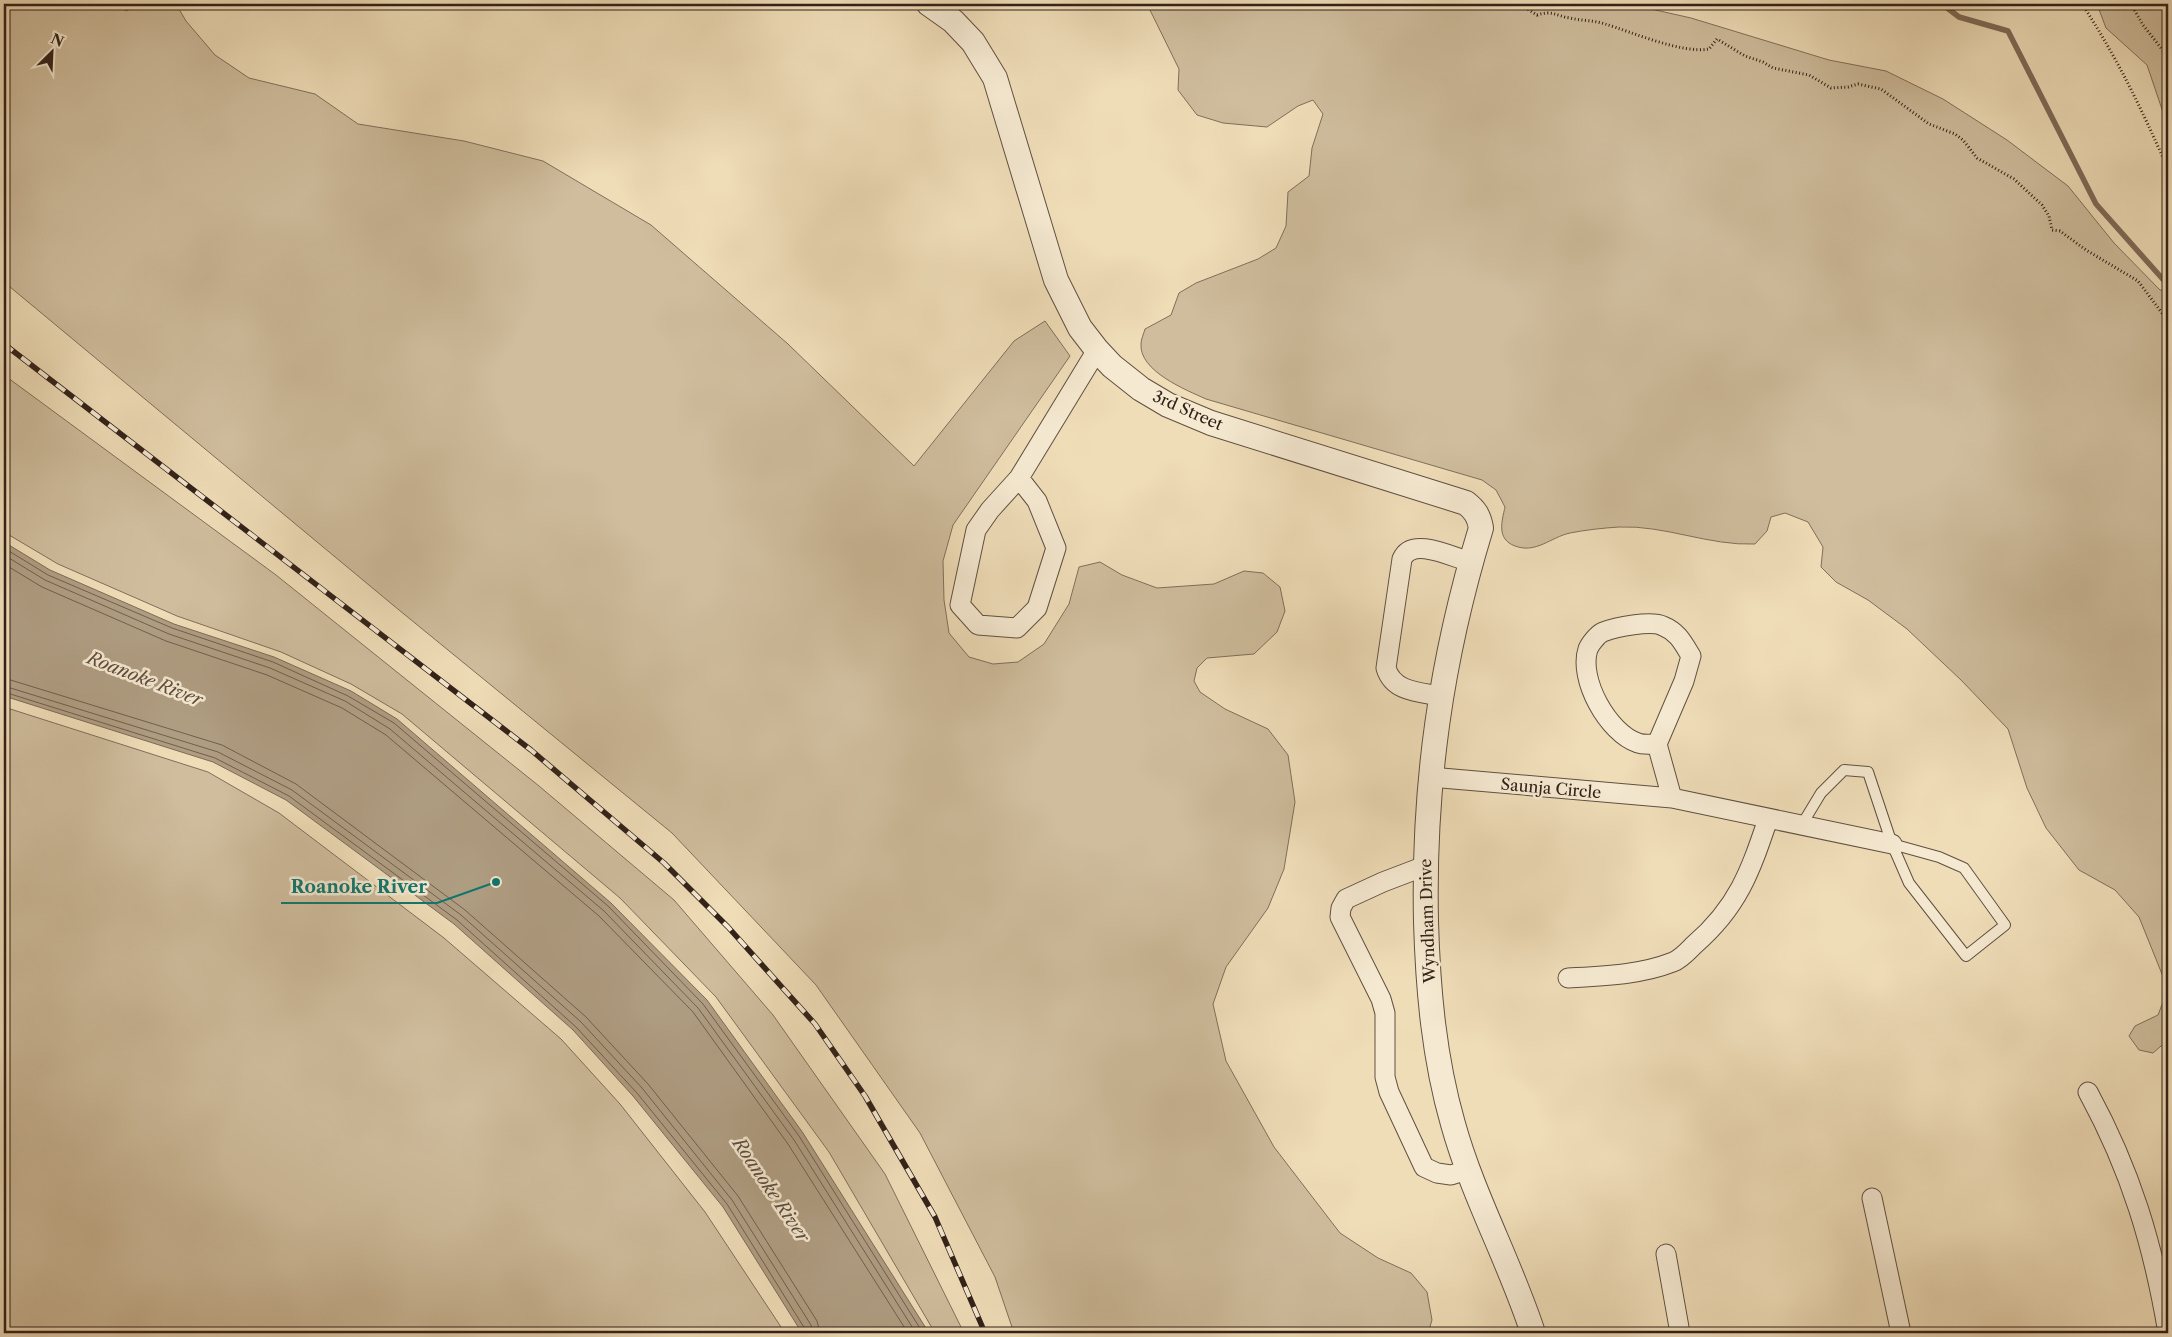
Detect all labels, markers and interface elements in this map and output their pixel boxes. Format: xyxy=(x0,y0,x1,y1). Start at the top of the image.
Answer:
north arrow xyxy=(28,28,78,78)
text: N xyxy=(48,29,67,51)
street label: 3rd Street xyxy=(1150,386,1226,434)
water label: Roanoke River xyxy=(82,646,207,712)
street label: Saunja Circle xyxy=(1500,774,1602,802)
street label: Wyndham Drive xyxy=(1415,858,1439,985)
callout: Roanoke River xyxy=(281,870,437,903)
text: Roanoke River xyxy=(291,876,427,898)
water label: Roanoke River xyxy=(727,1132,815,1248)

